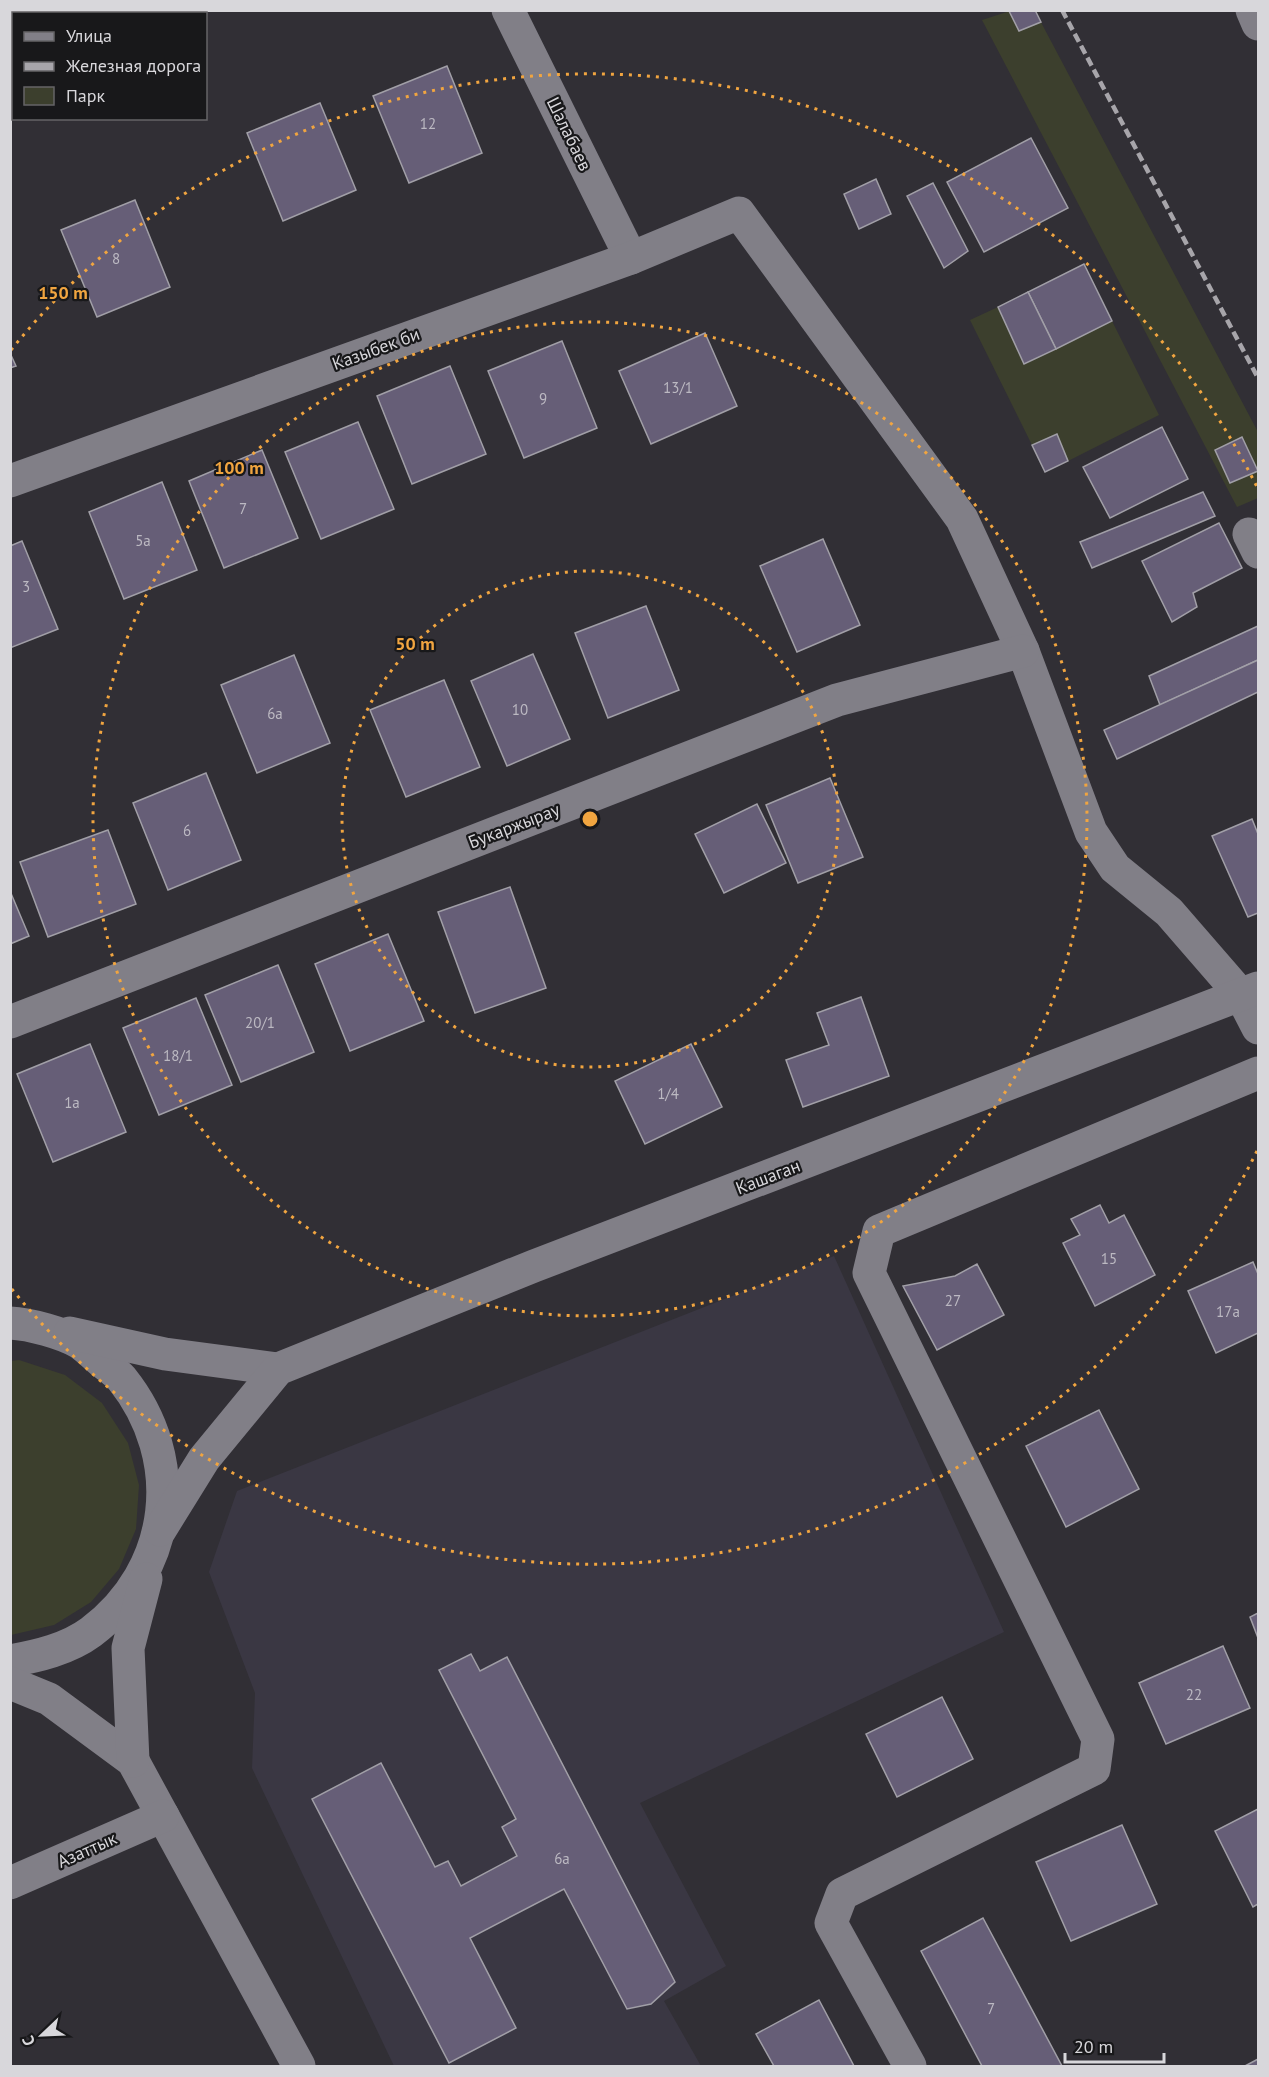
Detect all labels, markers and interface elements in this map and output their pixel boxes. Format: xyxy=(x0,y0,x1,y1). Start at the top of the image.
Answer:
legend xyxy=(12,12,207,120)
text: Улица xyxy=(66,24,112,47)
text: Железная дорога xyxy=(65,54,201,77)
text: Парк xyxy=(66,84,106,107)
street label: Шалабаев xyxy=(542,93,597,175)
house number: 12 xyxy=(420,114,436,133)
house number: 8 xyxy=(112,249,120,268)
text: 150 m xyxy=(38,281,88,304)
street label: Казыбек би xyxy=(329,322,423,375)
house number: 13/1 xyxy=(663,378,693,397)
house number: 9 xyxy=(539,389,547,408)
text: 100 m xyxy=(214,456,264,479)
house number: 7 xyxy=(239,499,247,518)
house number: 5а xyxy=(135,531,151,550)
house number: 3 xyxy=(22,577,30,596)
text: 50 m xyxy=(395,632,435,655)
house number: 10 xyxy=(512,700,528,719)
house number: 6а xyxy=(267,704,283,723)
street label: Букаржырау xyxy=(465,797,563,854)
centre of rings xyxy=(580,809,600,829)
house number: 6 xyxy=(183,821,191,840)
house number: 20/1 xyxy=(245,1013,275,1032)
house number: 18/1 xyxy=(163,1046,193,1065)
house number: 1/4 xyxy=(657,1084,679,1103)
house number: 1а xyxy=(64,1093,80,1112)
street label: Кашаган xyxy=(732,1154,803,1199)
house number: 15 xyxy=(1101,1249,1117,1268)
house number: 27 xyxy=(945,1291,961,1310)
house number: 17а xyxy=(1216,1302,1240,1321)
house number: 22 xyxy=(1186,1685,1202,1704)
street label: Азаттык xyxy=(53,1826,121,1873)
house number: 6а xyxy=(554,1849,570,1868)
house number: 7 xyxy=(987,1999,995,2018)
north arrow xyxy=(12,2005,72,2065)
scale bar xyxy=(1065,2026,1164,2064)
text: С xyxy=(17,2033,39,2049)
text: 20 m xyxy=(1074,2035,1113,2058)

